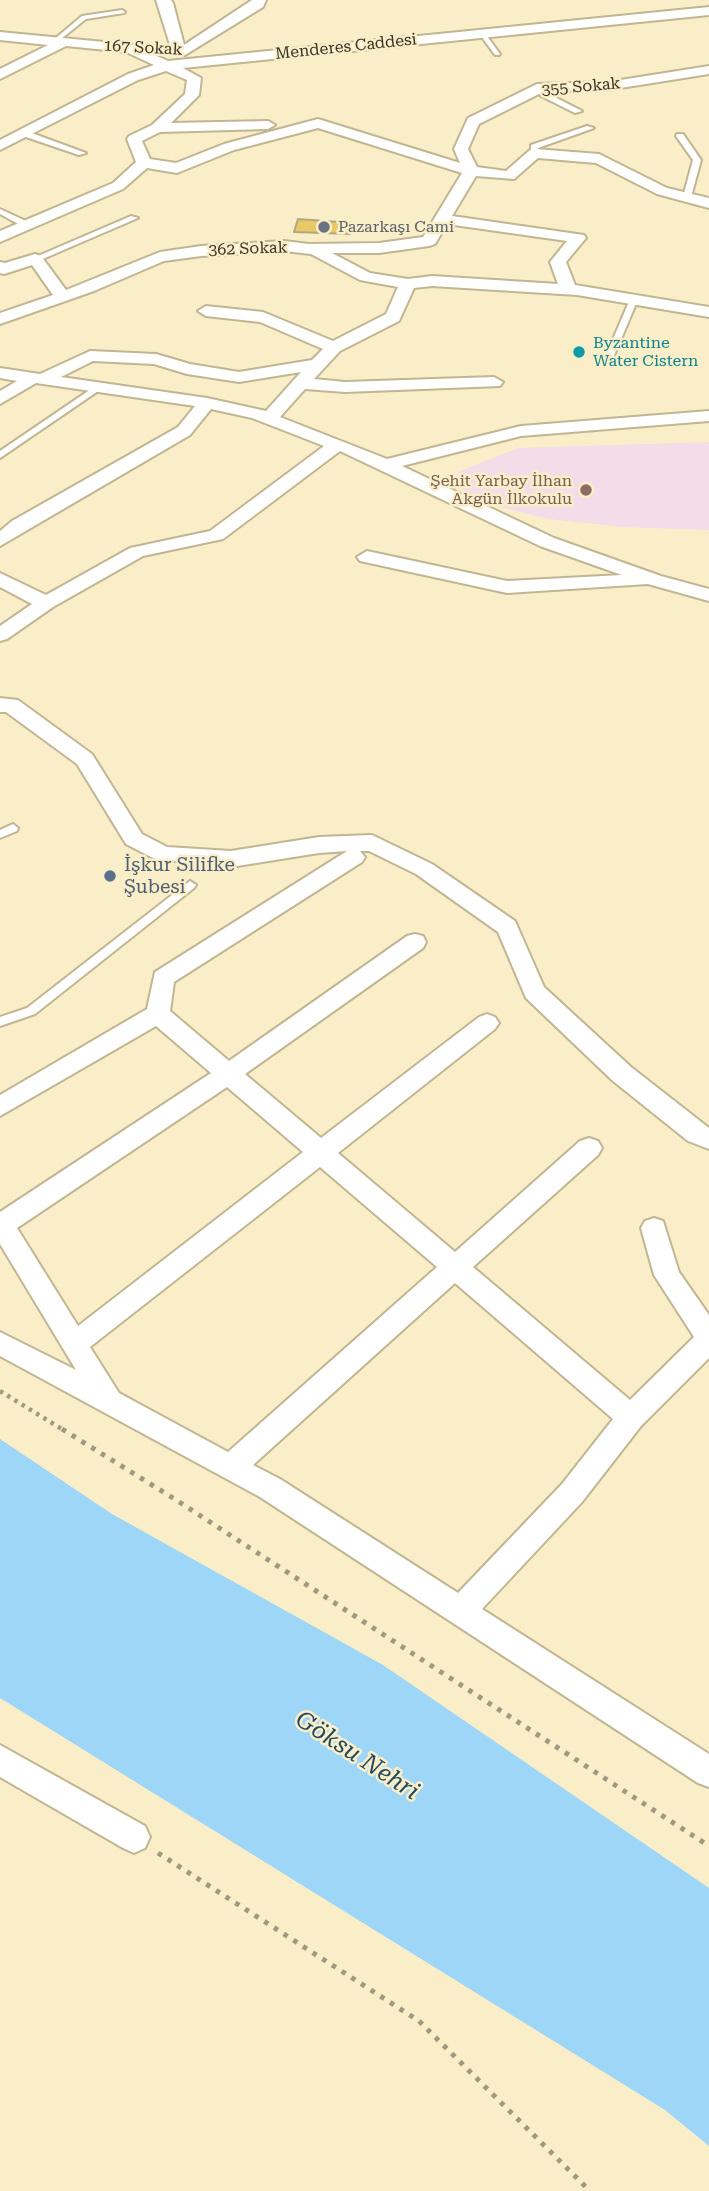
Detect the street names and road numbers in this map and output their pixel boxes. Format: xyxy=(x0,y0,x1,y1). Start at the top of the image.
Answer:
street label: Menderes Caddesi xyxy=(274,30,418,64)
street label: 167 Sokak xyxy=(103,36,183,60)
street label: 355 Sokak xyxy=(541,74,621,100)
street label: 362 Sokak xyxy=(208,238,288,260)

